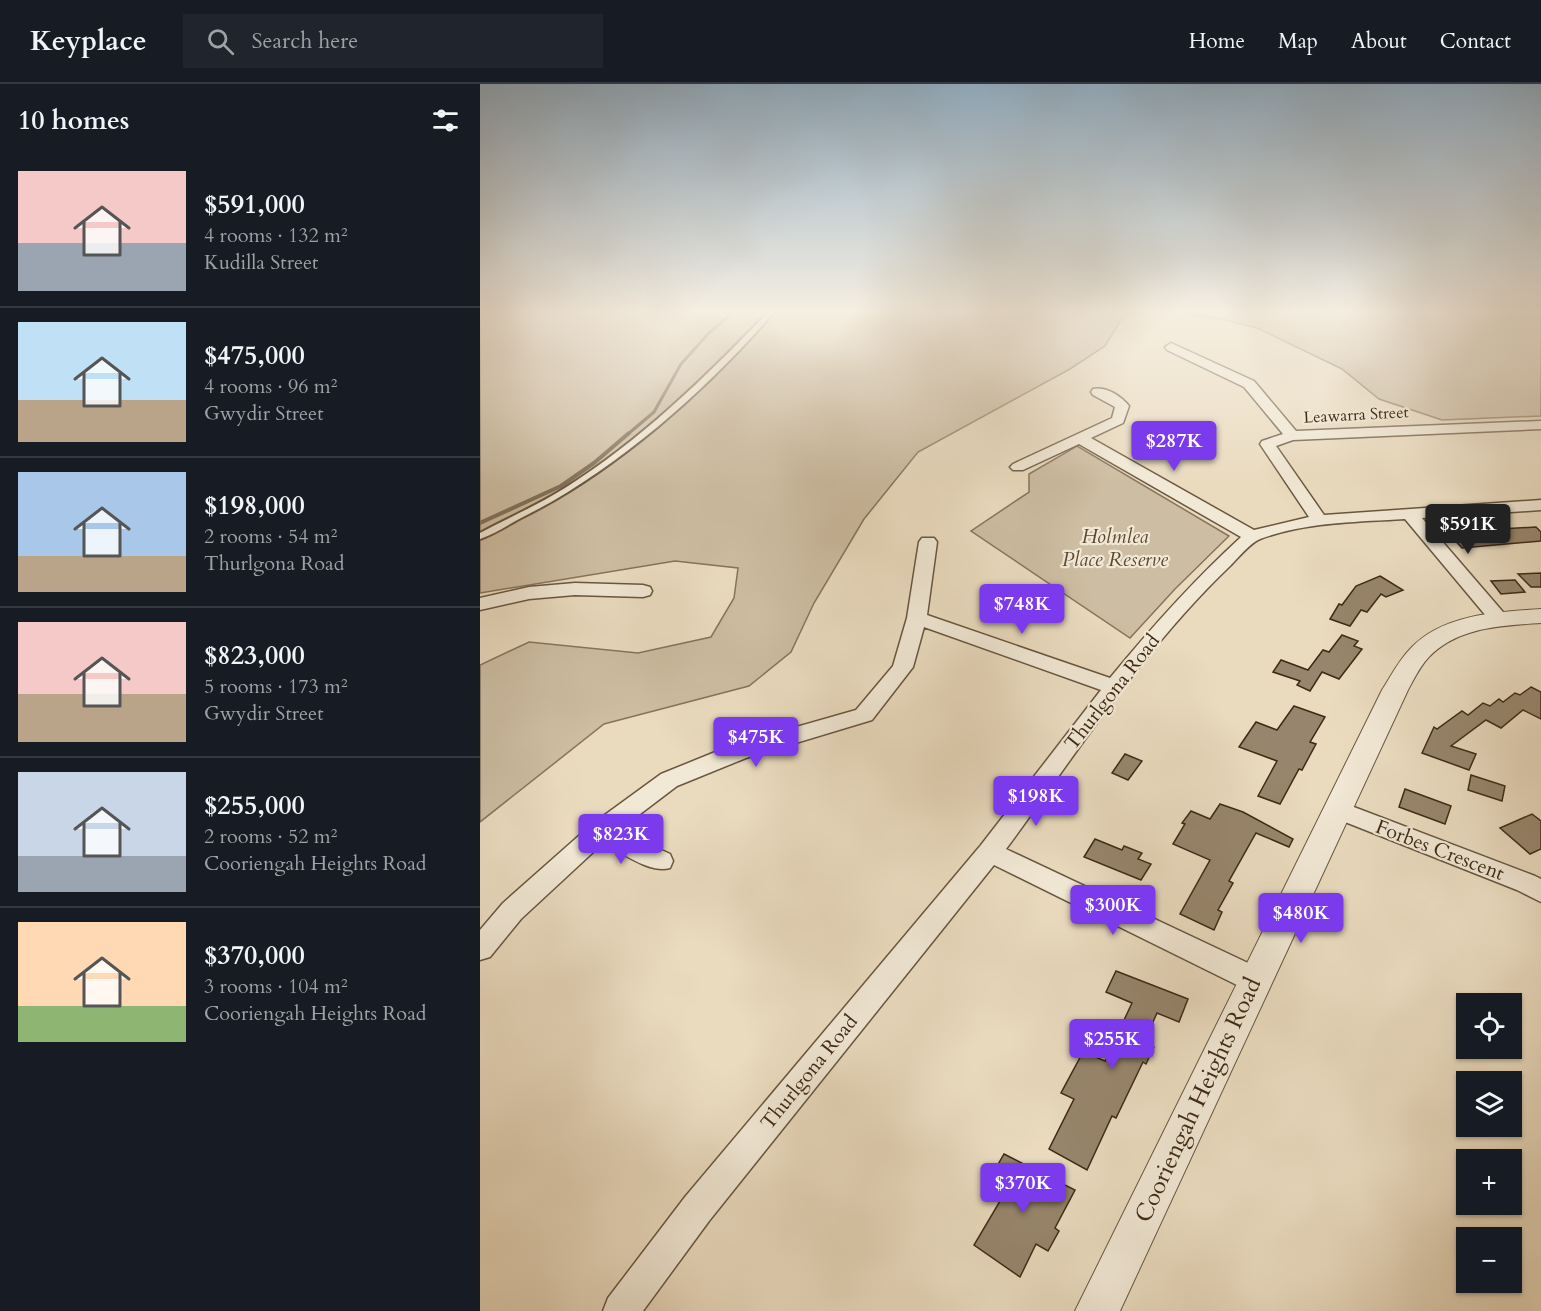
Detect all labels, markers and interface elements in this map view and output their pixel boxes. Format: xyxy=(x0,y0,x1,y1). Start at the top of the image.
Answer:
search box xyxy=(183,14,603,68)
text: Keyplace xyxy=(30,22,147,60)
icon: search xyxy=(204,25,237,58)
text: Search here xyxy=(252,26,358,56)
text: Home xyxy=(1189,27,1245,56)
text: Map xyxy=(1278,27,1318,56)
text: About xyxy=(1351,27,1407,56)
text: Contact xyxy=(1440,27,1511,56)
text: 10 homes xyxy=(18,103,129,138)
icon: filters xyxy=(429,104,462,137)
text: $591,000 xyxy=(204,187,305,222)
icon: home xyxy=(66,195,138,267)
text: 4 rooms · 132 m² xyxy=(204,222,348,249)
text: Kudilla Street xyxy=(204,249,318,276)
text: $475,000 xyxy=(204,338,305,373)
icon: home xyxy=(66,346,138,418)
text: 4 rooms · 96 m² xyxy=(204,373,337,400)
text: Gwydir Street xyxy=(204,400,323,427)
street label: Leawarra Street xyxy=(1303,401,1409,429)
pin: $287K xyxy=(1132,421,1216,472)
text: $287K xyxy=(1145,427,1203,454)
text: $198,000 xyxy=(204,488,305,523)
icon: home xyxy=(66,496,138,568)
pin: $591K xyxy=(1426,504,1510,555)
text: $591K xyxy=(1439,510,1497,537)
text: 2 rooms · 54 m² xyxy=(204,523,337,550)
park label: Holmlea Place Reserve xyxy=(1062,523,1168,573)
text: Thurlgona Road xyxy=(204,550,344,577)
pin: $748K xyxy=(980,584,1064,635)
text: $748K xyxy=(993,590,1051,617)
street label: Thurlgona Road xyxy=(1058,628,1166,756)
text: $823,000 xyxy=(204,638,305,673)
icon: home xyxy=(66,646,138,718)
text: 5 rooms · 173 m² xyxy=(204,673,348,700)
text: Gwydir Street xyxy=(204,700,323,727)
pin: $475K xyxy=(714,717,798,768)
text: $475K xyxy=(727,723,785,750)
pin: $198K xyxy=(994,776,1078,827)
text: $198K xyxy=(1007,782,1065,809)
text: $255,000 xyxy=(204,788,305,823)
icon: home xyxy=(66,796,138,868)
street label: Forbes Crescent xyxy=(1372,813,1509,887)
pin: $823K xyxy=(579,814,663,865)
text: $823K xyxy=(592,820,650,847)
text: 2 rooms · 52 m² xyxy=(204,823,337,850)
text: Cooriengah Heights Road xyxy=(204,850,426,877)
pin: $300K xyxy=(1071,885,1155,936)
text: $300K xyxy=(1084,891,1142,918)
pin: $480K xyxy=(1259,893,1343,944)
text: $480K xyxy=(1272,899,1330,926)
text: $370,000 xyxy=(204,938,305,973)
icon: home xyxy=(66,946,138,1018)
street label: Cooriengah Heights Road xyxy=(1127,972,1269,1228)
text: 3 rooms · 104 m² xyxy=(204,973,348,1000)
map controls xyxy=(1456,993,1522,1293)
button: locate xyxy=(1456,993,1522,1059)
text: Cooriengah Heights Road xyxy=(204,1000,426,1027)
street label: Thurlgona Road xyxy=(754,1009,864,1135)
pin: $255K xyxy=(1070,1019,1154,1070)
text: $255K xyxy=(1083,1025,1141,1052)
button: layers xyxy=(1456,1071,1522,1137)
button: + xyxy=(1456,1149,1522,1215)
pin: $370K xyxy=(981,1163,1065,1214)
text: $370K xyxy=(994,1169,1052,1196)
button: − xyxy=(1456,1227,1522,1293)

